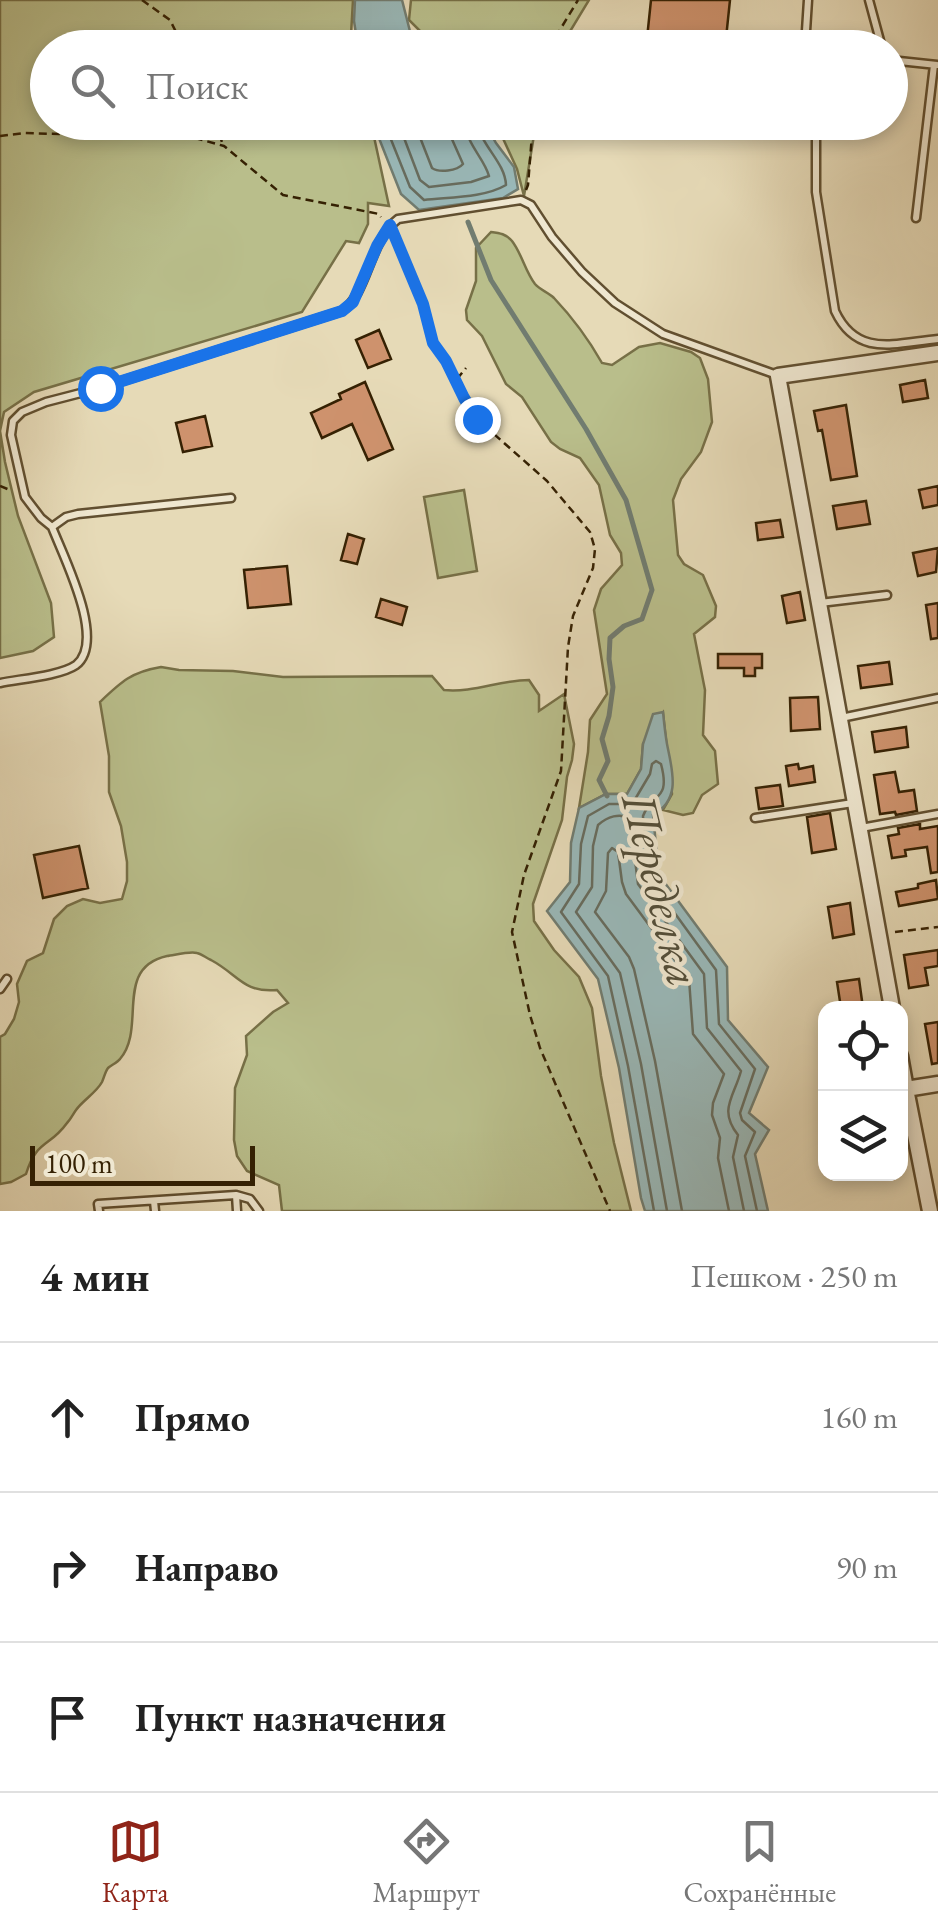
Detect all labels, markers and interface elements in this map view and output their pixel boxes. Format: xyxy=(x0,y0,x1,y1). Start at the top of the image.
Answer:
search box xyxy=(30,30,908,140)
icon: search xyxy=(65,58,120,113)
text: Поиск xyxy=(145,61,248,110)
route start xyxy=(78,366,124,412)
route end xyxy=(455,397,501,443)
water label: Переделка xyxy=(608,785,716,992)
map controls xyxy=(818,1001,908,1181)
button: locate xyxy=(818,1001,908,1091)
button: layers xyxy=(818,1091,908,1181)
scale bar xyxy=(30,1141,255,1186)
text: 100 m xyxy=(45,1145,113,1181)
text: 4 мин xyxy=(40,1249,149,1304)
text: Пешком · 250 m xyxy=(690,1255,898,1297)
icon: ahead xyxy=(40,1390,95,1445)
text: Прямо xyxy=(135,1393,250,1442)
text: 160 m xyxy=(821,1396,898,1438)
icon: right xyxy=(40,1540,95,1595)
text: Направо xyxy=(135,1543,278,1592)
text: 90 m xyxy=(836,1546,898,1588)
icon: arrive xyxy=(40,1690,95,1745)
text: Пункт назначения xyxy=(135,1693,446,1742)
tab: Карта xyxy=(102,1814,169,1910)
tab: Маршрут xyxy=(372,1814,480,1910)
tab: Сохранённые xyxy=(683,1814,836,1910)

